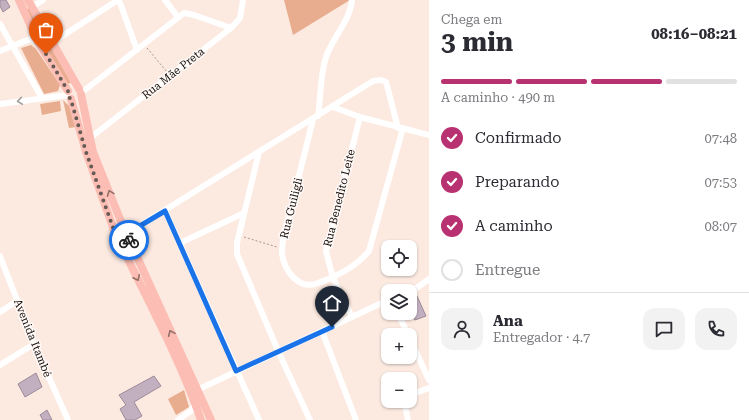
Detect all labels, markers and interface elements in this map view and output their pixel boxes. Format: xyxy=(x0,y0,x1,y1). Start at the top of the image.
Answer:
text: Chega em xyxy=(441,12,502,27)
pin xyxy=(29,13,63,54)
icon: bag xyxy=(35,19,57,41)
text: 08:16–08:21 xyxy=(651,25,737,43)
text: 3 min xyxy=(441,27,513,57)
street label: Rua Mãe Preta xyxy=(139,45,207,102)
text: A caminho · 490 m xyxy=(441,90,555,105)
one-way arrow xyxy=(17,97,23,106)
icon: check xyxy=(441,127,463,149)
text: Confirmado xyxy=(475,129,562,147)
text: 07:48 xyxy=(705,131,737,146)
street label: Rua Benedito Leite xyxy=(321,148,358,248)
icon: check xyxy=(441,171,463,193)
text: Preparando xyxy=(475,173,559,191)
text: 07:53 xyxy=(705,175,737,190)
street label: Rua Guiligli xyxy=(278,176,305,240)
one-way arrow xyxy=(106,189,114,196)
icon: check xyxy=(441,215,463,237)
text: A caminho xyxy=(475,217,553,235)
text: 08:07 xyxy=(705,219,737,234)
courier xyxy=(109,220,149,260)
icon: bike xyxy=(118,229,140,251)
map controls xyxy=(381,240,417,408)
button: locate xyxy=(381,240,417,276)
text: Entregue xyxy=(475,261,540,279)
one-way arrow xyxy=(132,274,140,282)
button: layers xyxy=(381,284,417,320)
pin xyxy=(315,286,349,327)
icon: home xyxy=(321,292,343,314)
street label: Avenida Itambé xyxy=(11,297,54,379)
button: person xyxy=(441,308,483,350)
button: chat xyxy=(643,308,685,350)
button: phone xyxy=(695,308,737,350)
text: Ana xyxy=(493,312,523,330)
button: + xyxy=(381,328,417,364)
one-way arrow xyxy=(168,330,176,338)
text: Entregador · 4.7 xyxy=(493,330,590,345)
button: − xyxy=(381,372,417,408)

